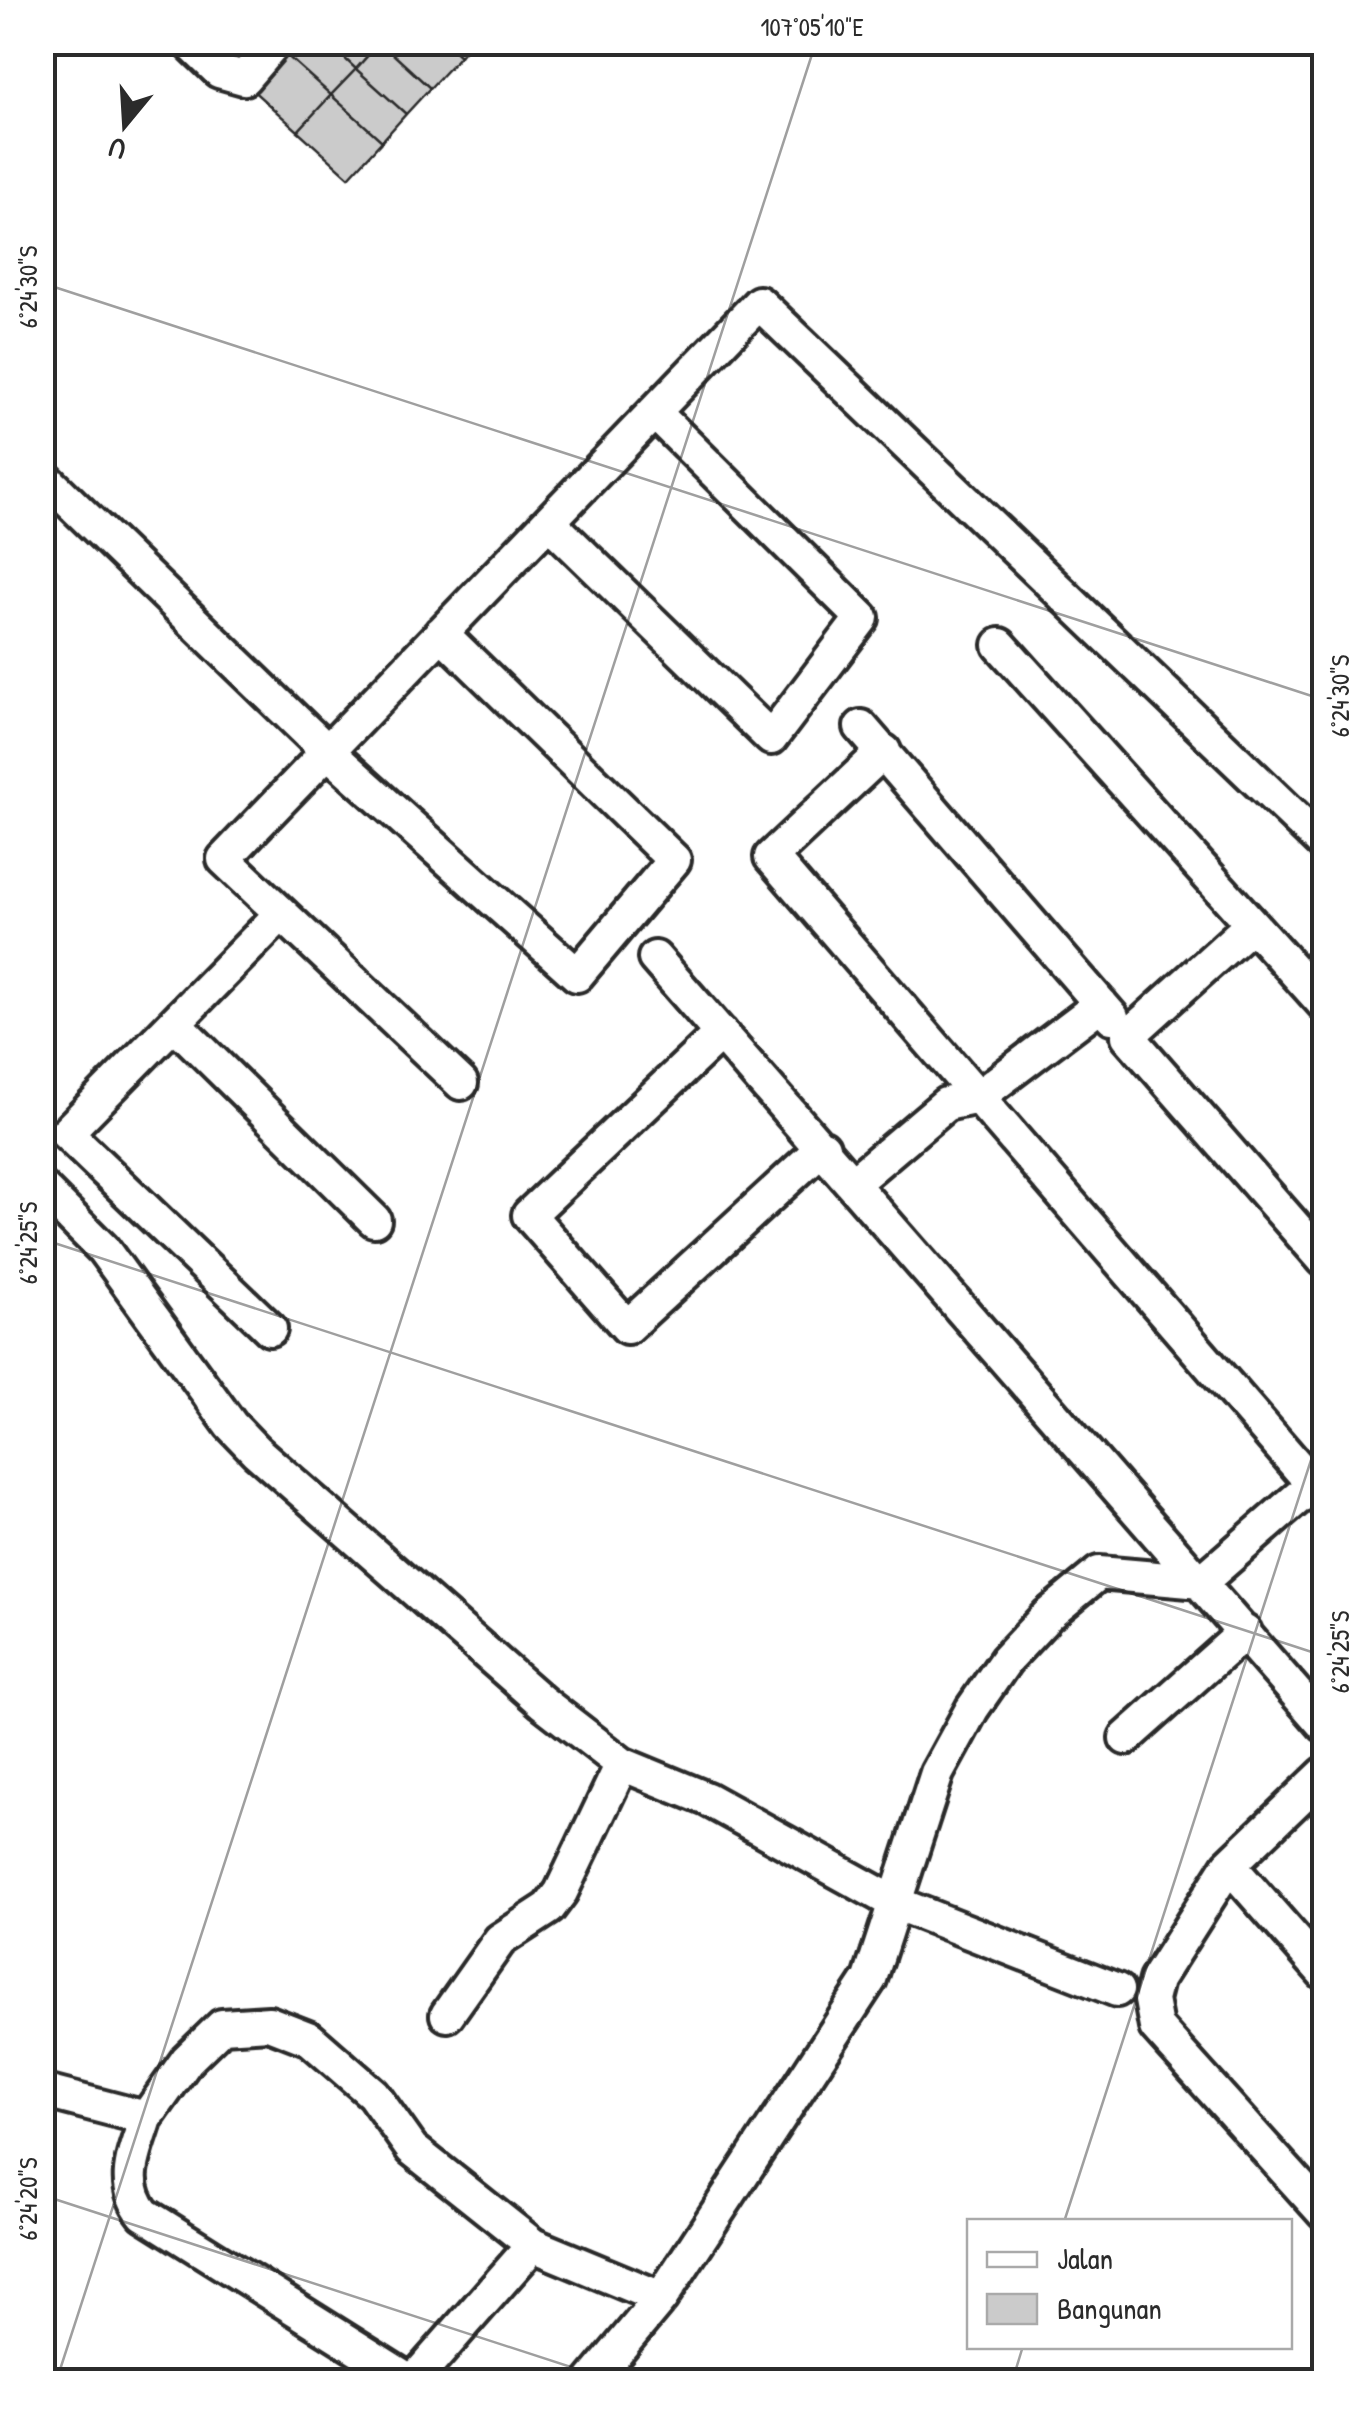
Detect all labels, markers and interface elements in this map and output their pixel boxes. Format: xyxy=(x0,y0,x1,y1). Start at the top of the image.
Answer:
text: 107°05'10"E xyxy=(760,10,864,44)
north arrow xyxy=(75,75,175,175)
text: U xyxy=(104,128,130,169)
text: 6°24'30"S xyxy=(11,246,45,328)
text: 6°24'30"S xyxy=(1323,655,1357,737)
text: 6°24'25"S xyxy=(11,1202,45,1284)
text: 6°24'25"S xyxy=(1323,1611,1357,1693)
text: 6°24'20"S xyxy=(11,2158,45,2240)
legend xyxy=(967,2219,1292,2349)
text: Jalan xyxy=(1057,2238,1113,2278)
text: Bangunan xyxy=(1057,2288,1162,2328)

